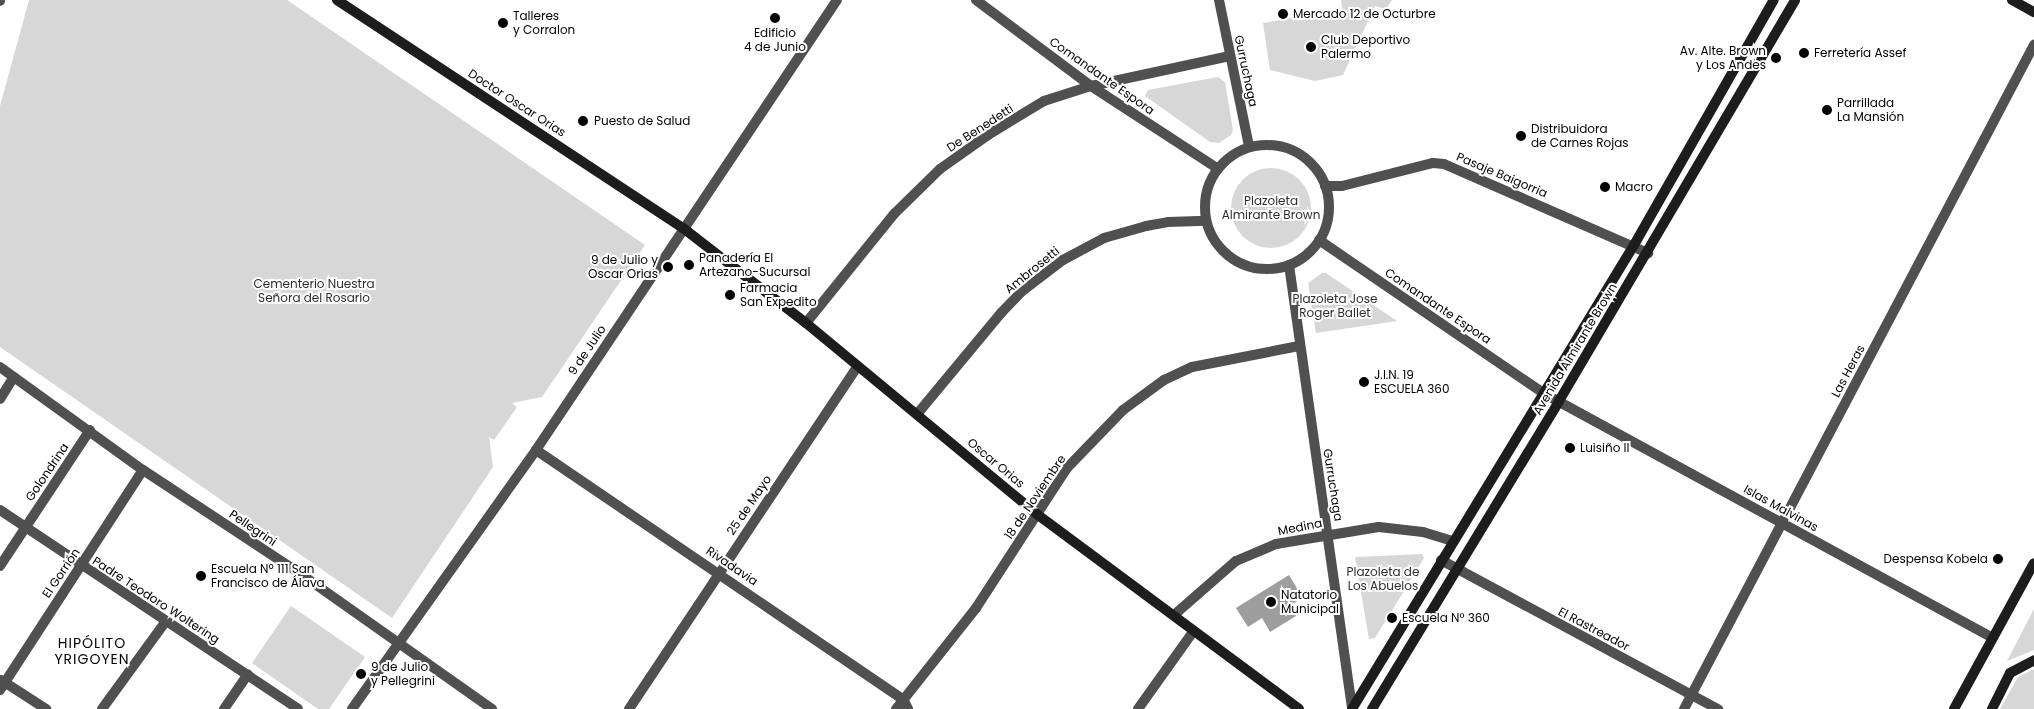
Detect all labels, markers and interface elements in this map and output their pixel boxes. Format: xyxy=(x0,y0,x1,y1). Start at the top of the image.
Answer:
place label: Mercado 12 de Octurbre xyxy=(1293,7,1436,21)
marker: Mercado 12 de Octurbre xyxy=(1277,8,1289,20)
place label: Talleres y Corralon xyxy=(513,9,575,37)
marker: Edificio 4 de Junio xyxy=(769,12,781,24)
marker: Talleres y Corralon xyxy=(497,17,509,29)
place label: Edificio 4 de Junio xyxy=(744,26,806,54)
place label: Club Deportivo Palermo xyxy=(1321,33,1410,61)
street label: Comandante Espora xyxy=(1047,34,1157,118)
street label: Gurruchaga xyxy=(1231,34,1261,108)
marker: Club Deportivo Palermo xyxy=(1305,41,1317,53)
place label: Av. Alte. Brown y Los Andes xyxy=(1680,44,1766,72)
place label: Ferretería Assef xyxy=(1814,46,1906,60)
marker: Ferretería Assef xyxy=(1798,47,1810,59)
marker: Av. Alte. Brown y Los Andes xyxy=(1770,52,1782,64)
street label: Doctor Oscar Orias xyxy=(466,66,568,140)
place label: Parrillada La Mansión xyxy=(1837,96,1904,124)
street label: De Benedetti xyxy=(944,101,1016,155)
marker: Parrillada La Mansión xyxy=(1821,104,1833,116)
marker: Puesto de Salud xyxy=(576,114,590,128)
place label: Puesto de Salud xyxy=(594,114,690,128)
place label: Distribuidora de Carnes Rojas xyxy=(1531,122,1629,150)
marker: Distribuidora de Carnes Rojas xyxy=(1515,130,1527,142)
street label: Pasaje Baigorria xyxy=(1454,149,1550,201)
place label: Macro xyxy=(1615,180,1653,194)
marker: Macro xyxy=(1599,181,1611,193)
park label: Plazoleta Almirante Brown xyxy=(1222,194,1320,222)
street label: Ambrosetti xyxy=(1002,244,1062,296)
place label: Panadería El Artezano-Sucursal xyxy=(699,251,810,279)
place label: 9 de Julio y Oscar Orias xyxy=(588,253,658,281)
marker: Panadería El Artezano-Sucursal xyxy=(683,259,695,271)
marker: 9 de Julio y Oscar Orias xyxy=(662,261,674,273)
street label: Comandante Espora xyxy=(1382,265,1494,347)
park label: Cementerio Nuestra Señora del Rosario xyxy=(253,277,375,305)
place label: Farmacia San Expedito xyxy=(740,281,817,309)
street label: Avenida Almirante Brown xyxy=(1530,281,1620,417)
marker: Farmacia San Expedito xyxy=(724,289,736,301)
park label: Plazoleta Jose Roger Ballet xyxy=(1293,292,1377,320)
street label: 9 de Julio xyxy=(565,322,609,378)
street label: Las Heras xyxy=(1828,342,1868,400)
place label: J.I.N. 19 ESCUELA 360 xyxy=(1374,368,1449,396)
marker: J.I.N. 19 ESCUELA 360 xyxy=(1358,376,1370,388)
street label: Oscar Orias xyxy=(965,435,1027,491)
street label: Golondrina xyxy=(22,440,72,504)
place label: Luisiño II xyxy=(1580,441,1629,455)
marker: Luisiño II xyxy=(1564,442,1576,454)
street label: Gurruchaga xyxy=(1320,448,1346,522)
street label: 18 de Noviembre xyxy=(1001,452,1069,542)
street label: 25 de Mayo xyxy=(724,472,774,538)
street label: Islas Malvinas xyxy=(1741,482,1821,534)
street label: Pellegrini xyxy=(227,507,279,549)
street label: Medina xyxy=(1277,516,1323,538)
street label: Rivadavia xyxy=(703,544,761,588)
street label: El Gorrión xyxy=(39,546,83,600)
place label: Despensa Kobela xyxy=(1884,552,1988,566)
marker: Despensa Kobela xyxy=(1992,553,2004,565)
street label: Padre Teodoro Woltering xyxy=(90,554,222,646)
place label: Escuela Nº 111 San Francisco de Álava xyxy=(211,562,325,590)
park label: Plazoleta de Los Abuelos xyxy=(1347,565,1419,593)
marker: Escuela Nº 111 San Francisco de Álava xyxy=(195,570,207,582)
place label: Natatorio Municipal xyxy=(1281,588,1339,616)
marker: Natatorio Municipal xyxy=(1265,596,1277,608)
street label: El Rastreador xyxy=(1556,604,1632,654)
place label: Escuela N° 360 xyxy=(1402,611,1490,625)
marker: Escuela N° 360 xyxy=(1386,612,1398,624)
district label: HIPÓLITO YRIGOYEN xyxy=(53,635,131,668)
place label: 9 de Julio y Pellegrini xyxy=(371,660,435,688)
marker: 9 de Julio y Pellegrini xyxy=(355,668,367,680)

